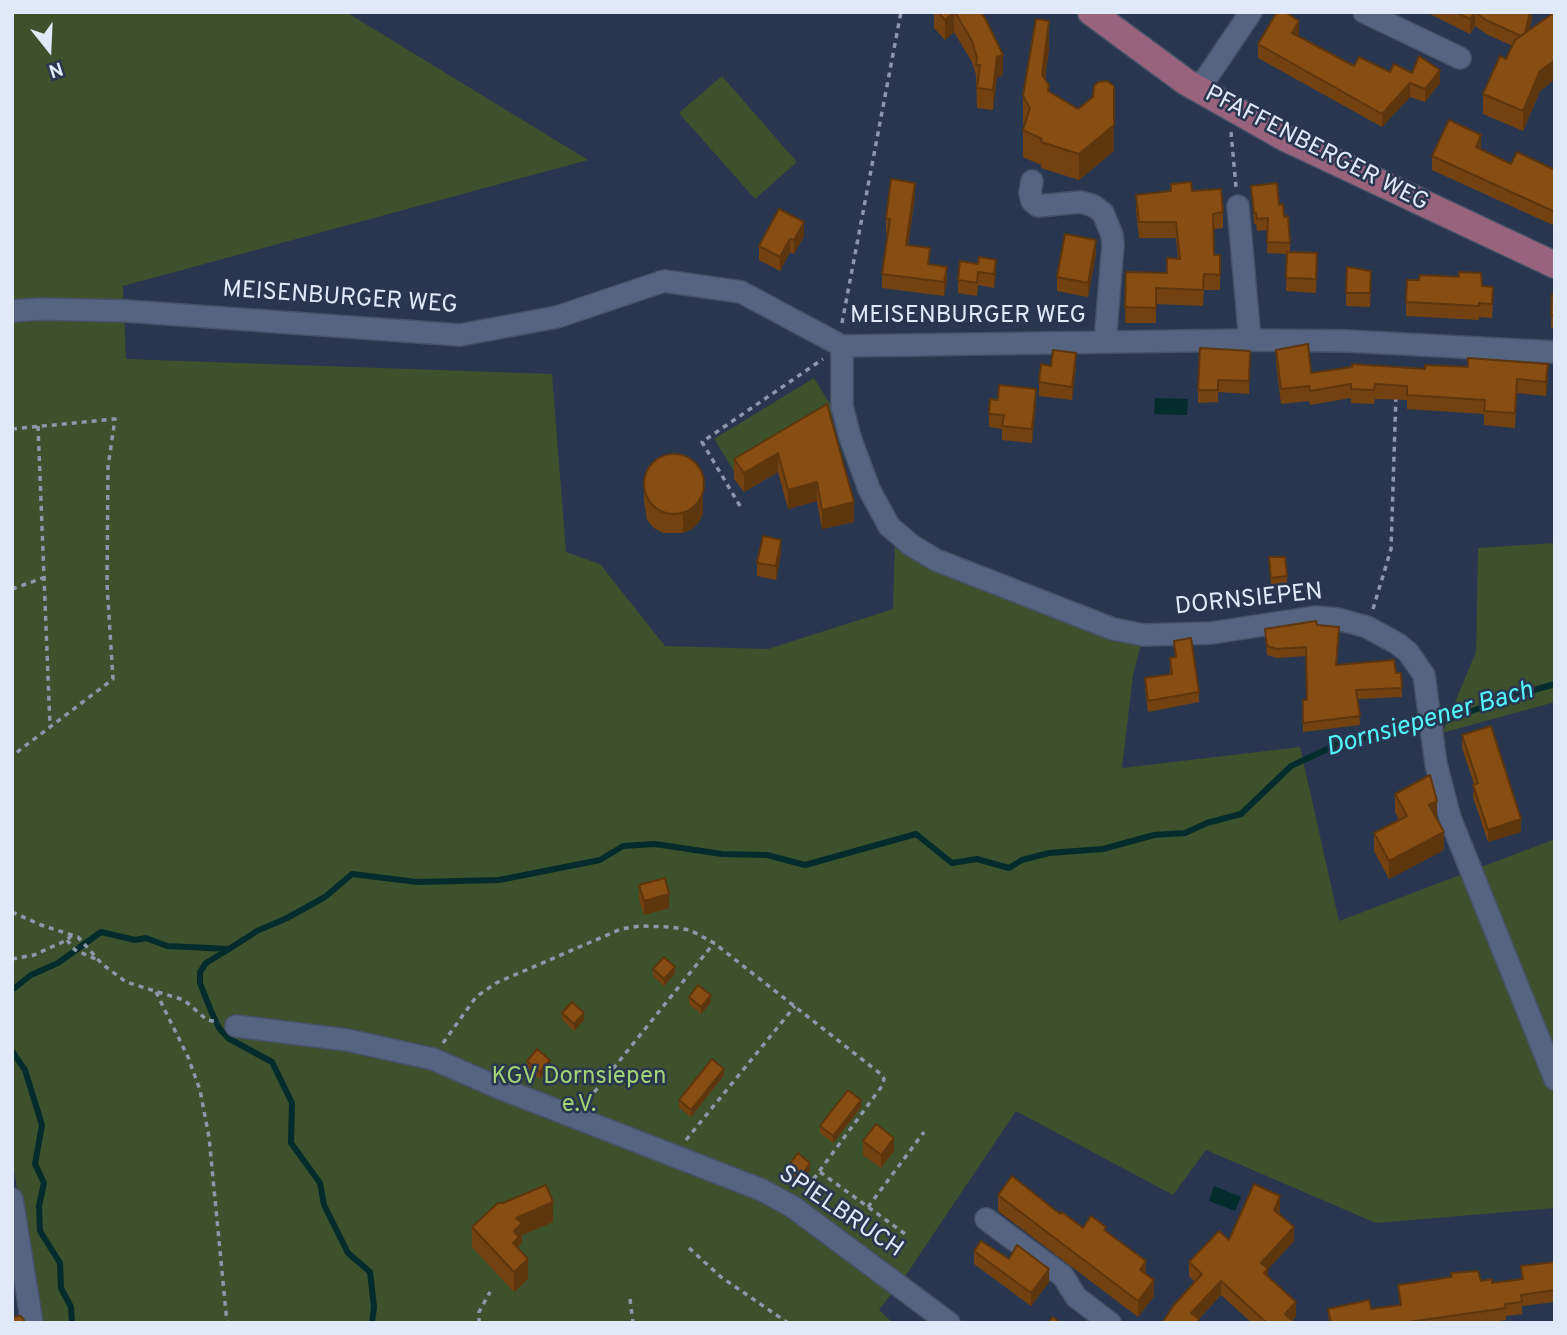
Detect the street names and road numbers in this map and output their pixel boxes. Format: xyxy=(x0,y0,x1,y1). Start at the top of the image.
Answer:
street label: PFAFFENBERGER WEG xyxy=(1199,81,1433,219)
street label: MEISENBURGER WEG xyxy=(221,276,459,322)
street label: MEISENBURGER WEG xyxy=(850,303,1086,331)
street label: DORNSIEPEN xyxy=(1174,579,1324,623)
street label: SPIELBRUCH xyxy=(772,1161,908,1265)

